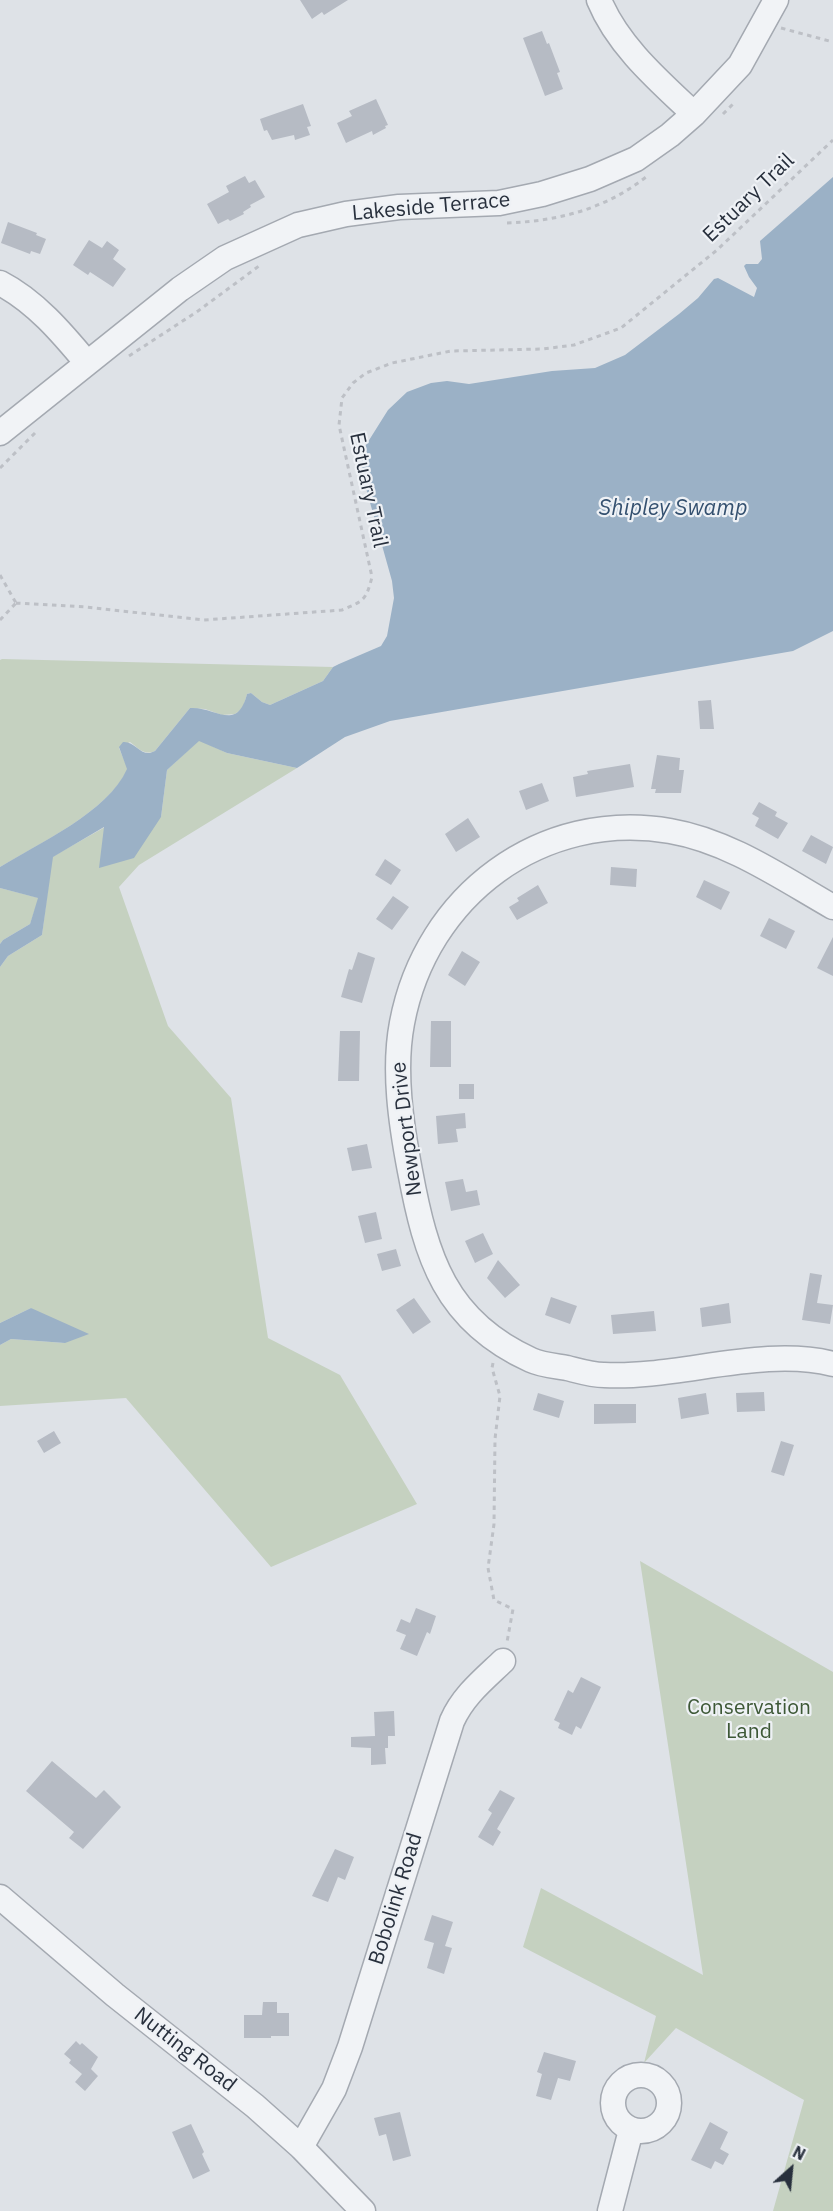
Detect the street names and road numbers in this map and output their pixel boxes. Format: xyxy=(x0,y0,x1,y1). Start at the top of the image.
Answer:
street label: Estuary Trail xyxy=(698,148,800,248)
street label: Lakeside Terrace xyxy=(351,188,511,226)
street label: Estuary Trail xyxy=(344,430,392,550)
street label: Newport Drive xyxy=(386,1060,428,1198)
street label: Bobolink Road xyxy=(364,1830,428,1968)
street label: Nutting Road xyxy=(129,2002,241,2098)

